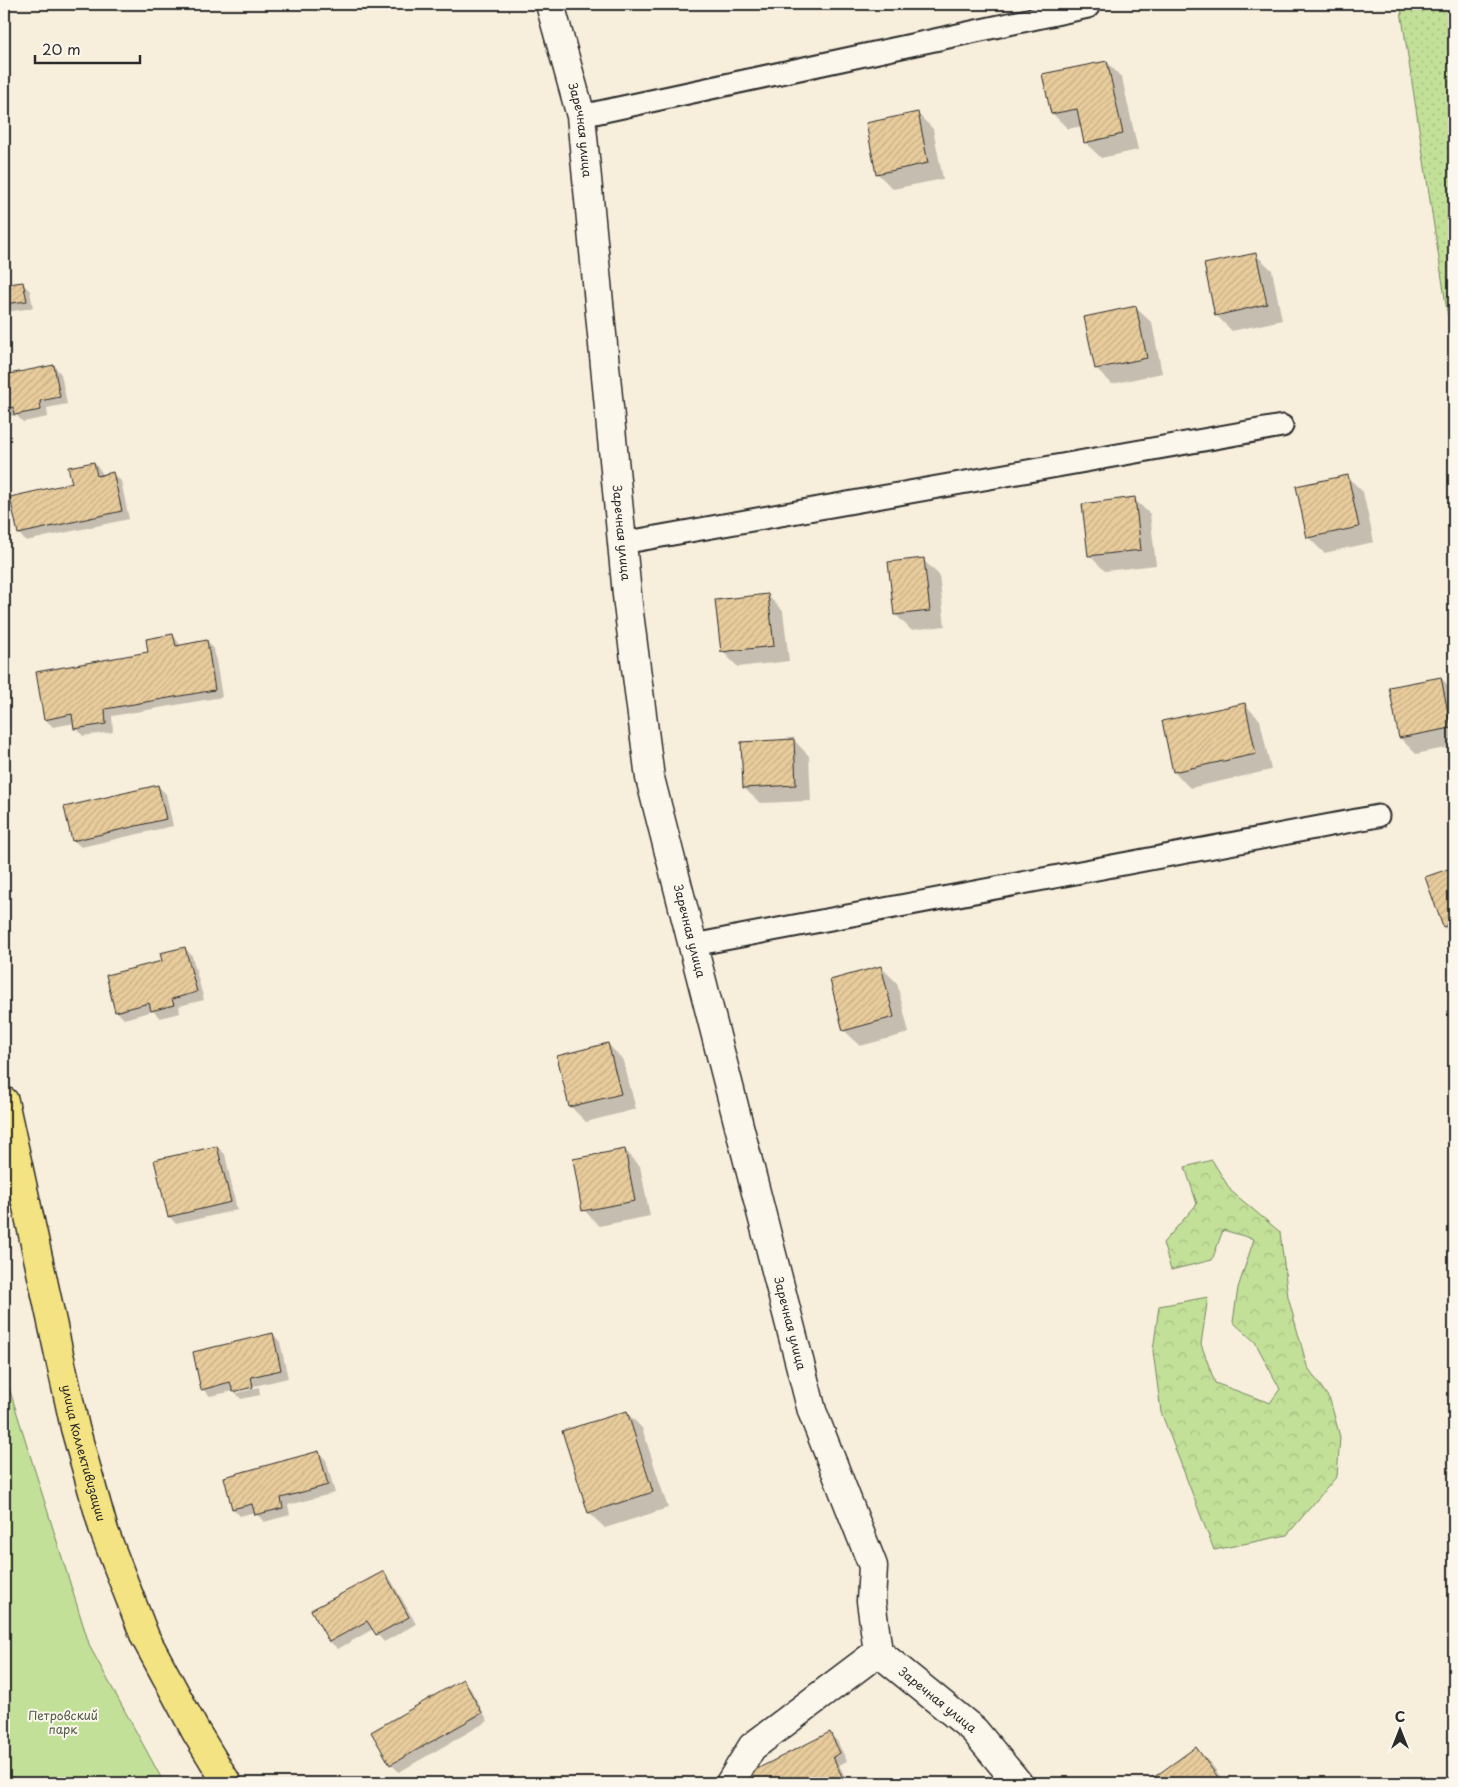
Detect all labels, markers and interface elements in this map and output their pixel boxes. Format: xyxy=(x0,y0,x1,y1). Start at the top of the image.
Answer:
scale bar xyxy=(35,32,140,64)
text: 20 m xyxy=(42,37,81,60)
street label: Заречная улица xyxy=(564,80,597,179)
street label: Заречная улица xyxy=(609,484,636,582)
street label: Заречная улица xyxy=(670,882,711,980)
street label: Заречная улица xyxy=(770,1275,811,1372)
street label: улица Коллективизации xyxy=(58,1383,111,1523)
street label: Заречная улица xyxy=(895,1662,981,1737)
north arrow xyxy=(1376,1704,1426,1754)
park label: Петровский парк xyxy=(28,1706,98,1738)
text: С xyxy=(1395,1706,1405,1727)

